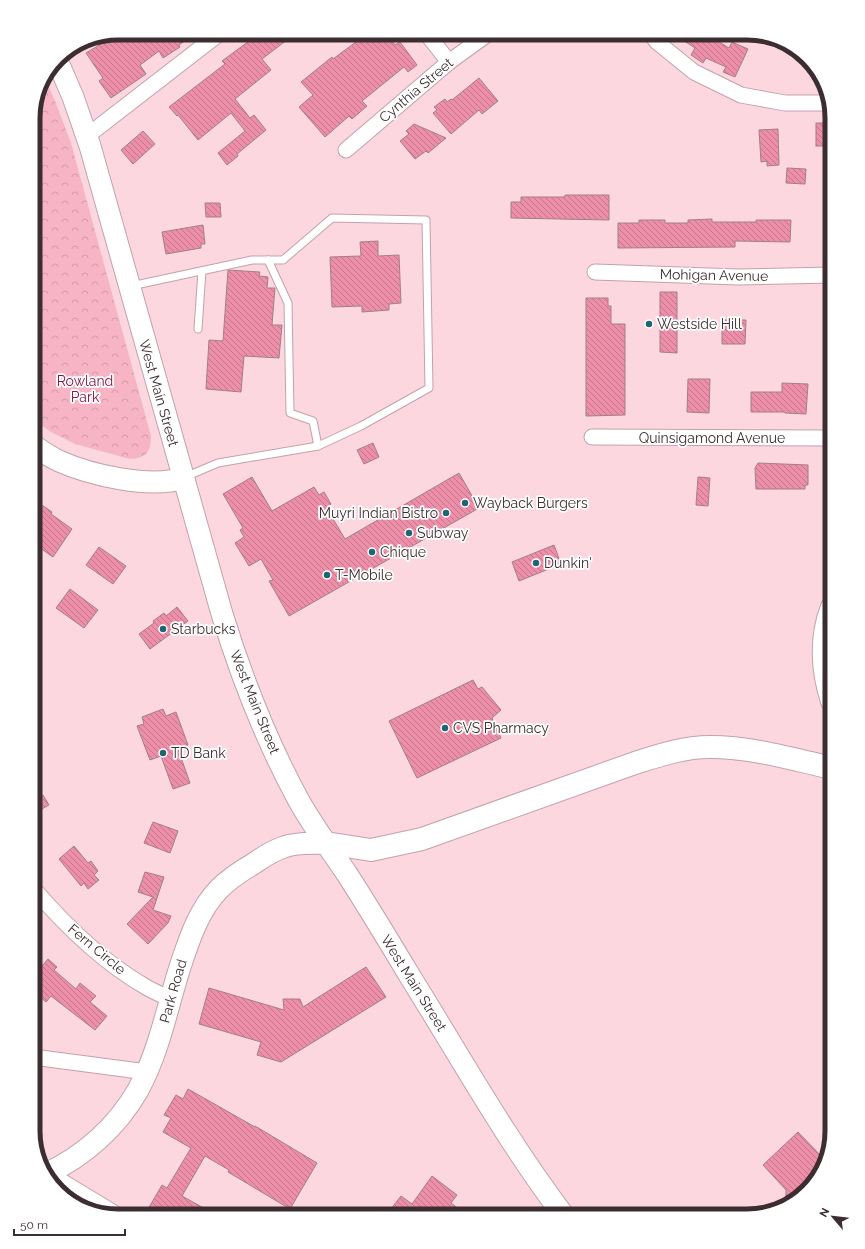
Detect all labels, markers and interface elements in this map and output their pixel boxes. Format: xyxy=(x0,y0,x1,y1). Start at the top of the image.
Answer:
street label: Cynthia Street xyxy=(376,54,456,125)
street label: Mohigan Avenue xyxy=(660,266,768,284)
place label: Westside Hill xyxy=(657,316,742,332)
marker: Westside Hill xyxy=(644,319,654,329)
street label: West Main Street xyxy=(136,338,182,449)
park label: Rowland Park xyxy=(57,373,113,405)
street label: Quinsigamond Avenue xyxy=(639,430,785,446)
place label: Wayback Burgers xyxy=(473,495,588,511)
marker: Wayback Burgers xyxy=(460,498,470,508)
place label: Muyri Indian Bistro xyxy=(319,505,438,521)
marker: Muyri Indian Bistro xyxy=(441,508,451,518)
place label: Subway xyxy=(417,525,469,541)
marker: Subway xyxy=(404,528,414,538)
place label: Chique xyxy=(380,544,426,560)
marker: Chique xyxy=(367,547,377,557)
place label: Dunkin' xyxy=(544,555,592,571)
marker: Dunkin' xyxy=(531,558,541,568)
place label: T-Mobile xyxy=(335,567,393,583)
marker: T-Mobile xyxy=(322,570,332,580)
place label: Starbucks xyxy=(171,621,236,637)
marker: Starbucks xyxy=(158,624,168,634)
street label: West Main Street xyxy=(227,648,283,756)
place label: CVS Pharmacy xyxy=(453,720,549,736)
marker: CVS Pharmacy xyxy=(440,723,450,733)
place label: TD Bank xyxy=(171,745,226,761)
marker: TD Bank xyxy=(158,748,168,758)
street label: Fern Circle xyxy=(65,920,129,978)
street label: West Main Street xyxy=(378,932,450,1034)
street label: Park Road xyxy=(156,957,190,1025)
north arrow xyxy=(813,1197,853,1237)
text: N xyxy=(817,1206,832,1219)
scale bar xyxy=(14,1211,125,1237)
text: 50 m xyxy=(20,1218,48,1232)

